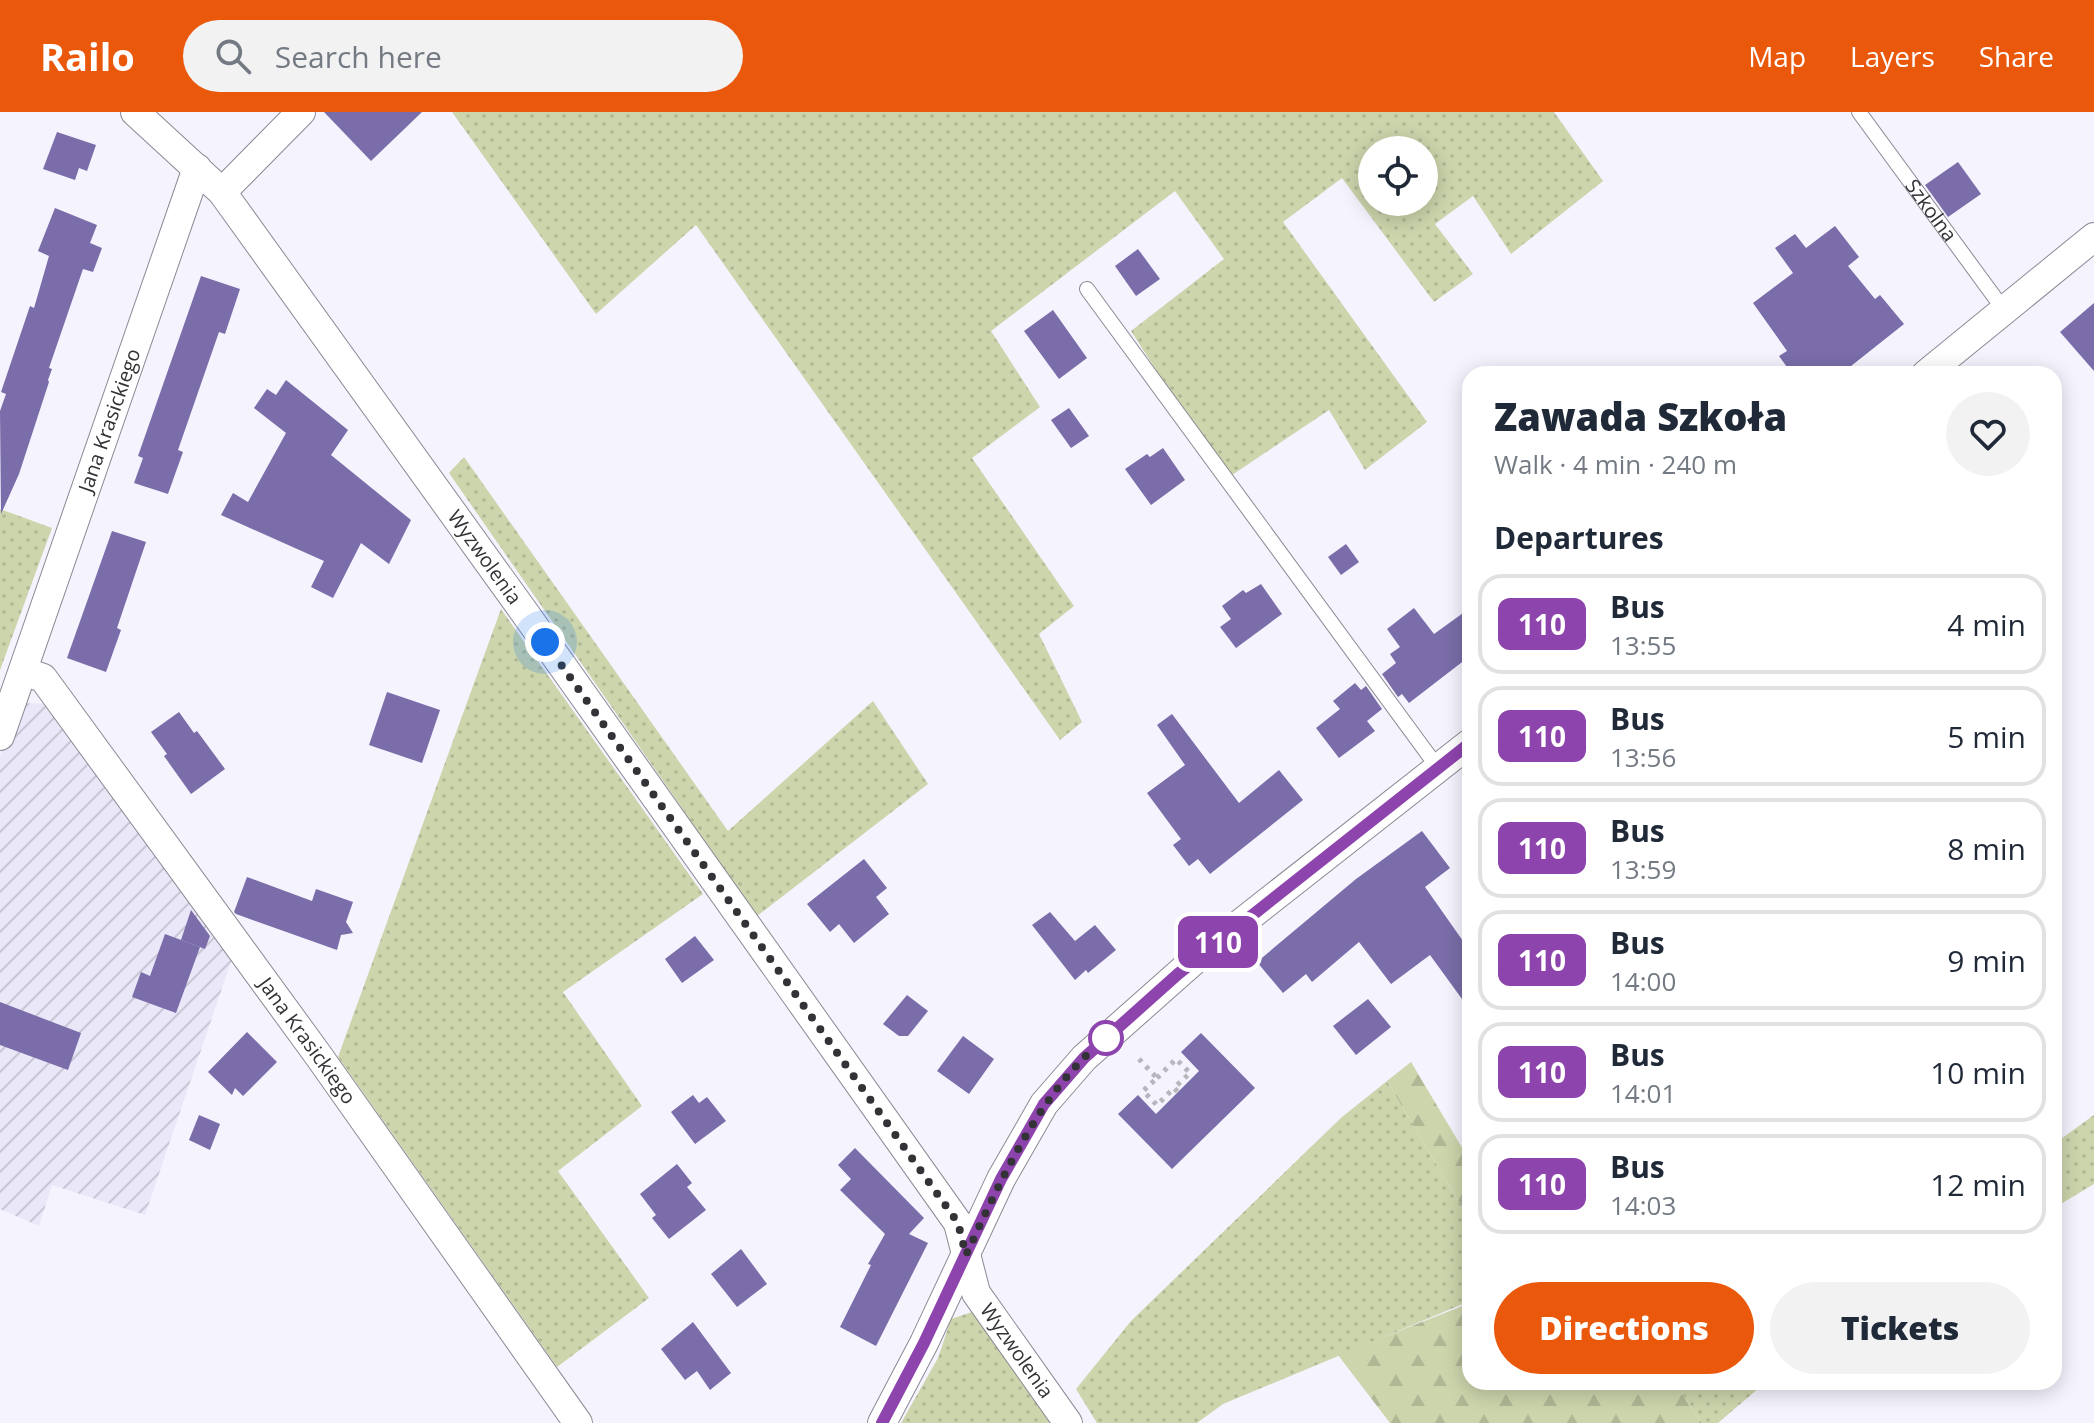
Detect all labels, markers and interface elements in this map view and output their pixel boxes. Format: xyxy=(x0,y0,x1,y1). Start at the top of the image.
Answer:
search box xyxy=(183,20,743,92)
text: Railo xyxy=(40,30,135,82)
icon: search xyxy=(211,34,255,78)
text: Search here xyxy=(275,36,442,77)
text: Map xyxy=(1748,37,1806,75)
text: Layers xyxy=(1850,37,1935,75)
text: Share xyxy=(1979,37,2054,75)
map controls xyxy=(1358,136,1438,216)
button: locate xyxy=(1358,136,1438,216)
street label: Szkolna xyxy=(1900,173,1963,247)
street label: Jana Krasickiego xyxy=(71,345,146,498)
text: Zawada Szkoła xyxy=(1494,390,1787,442)
button: heart xyxy=(1946,392,2030,476)
text: Walk · 4 min · 240 m xyxy=(1494,446,1737,482)
street label: Wyzwolenia xyxy=(442,504,528,609)
text: Departures xyxy=(1494,517,1664,558)
text: Bus xyxy=(1610,586,1665,627)
text: 4 min xyxy=(1947,604,2026,645)
text: 110 xyxy=(1518,605,1566,643)
your location xyxy=(525,622,565,662)
text: 13:55 xyxy=(1610,627,1676,663)
text: Bus xyxy=(1610,698,1665,739)
text: 5 min xyxy=(1947,716,2026,757)
text: 110 xyxy=(1518,717,1566,755)
text: 13:56 xyxy=(1610,739,1676,775)
text: Bus xyxy=(1610,810,1665,851)
text: 8 min xyxy=(1947,828,2026,869)
text: 110 xyxy=(1518,829,1566,867)
text: 13:59 xyxy=(1610,851,1676,887)
line badge: 110 xyxy=(1172,916,1264,968)
text: Bus xyxy=(1610,922,1665,963)
text: 110 xyxy=(1194,923,1242,961)
text: 9 min xyxy=(1947,940,2026,981)
text: 110 xyxy=(1518,941,1566,979)
text: 14:00 xyxy=(1610,963,1676,999)
street label: Jana Krasickiego xyxy=(251,970,363,1109)
unlabelled marker xyxy=(1089,1021,1123,1055)
text: Bus xyxy=(1610,1034,1665,1075)
text: 10 min xyxy=(1930,1052,2026,1093)
text: 110 xyxy=(1518,1053,1566,1091)
text: 14:01 xyxy=(1610,1075,1676,1111)
text: Bus xyxy=(1610,1146,1665,1187)
text: 12 min xyxy=(1930,1164,2026,1205)
text: 110 xyxy=(1518,1165,1566,1203)
text: 14:03 xyxy=(1610,1187,1676,1223)
button: Directions xyxy=(1494,1282,1754,1374)
button: Tickets xyxy=(1770,1282,2030,1374)
street label: Wyzwolenia xyxy=(974,1298,1060,1403)

